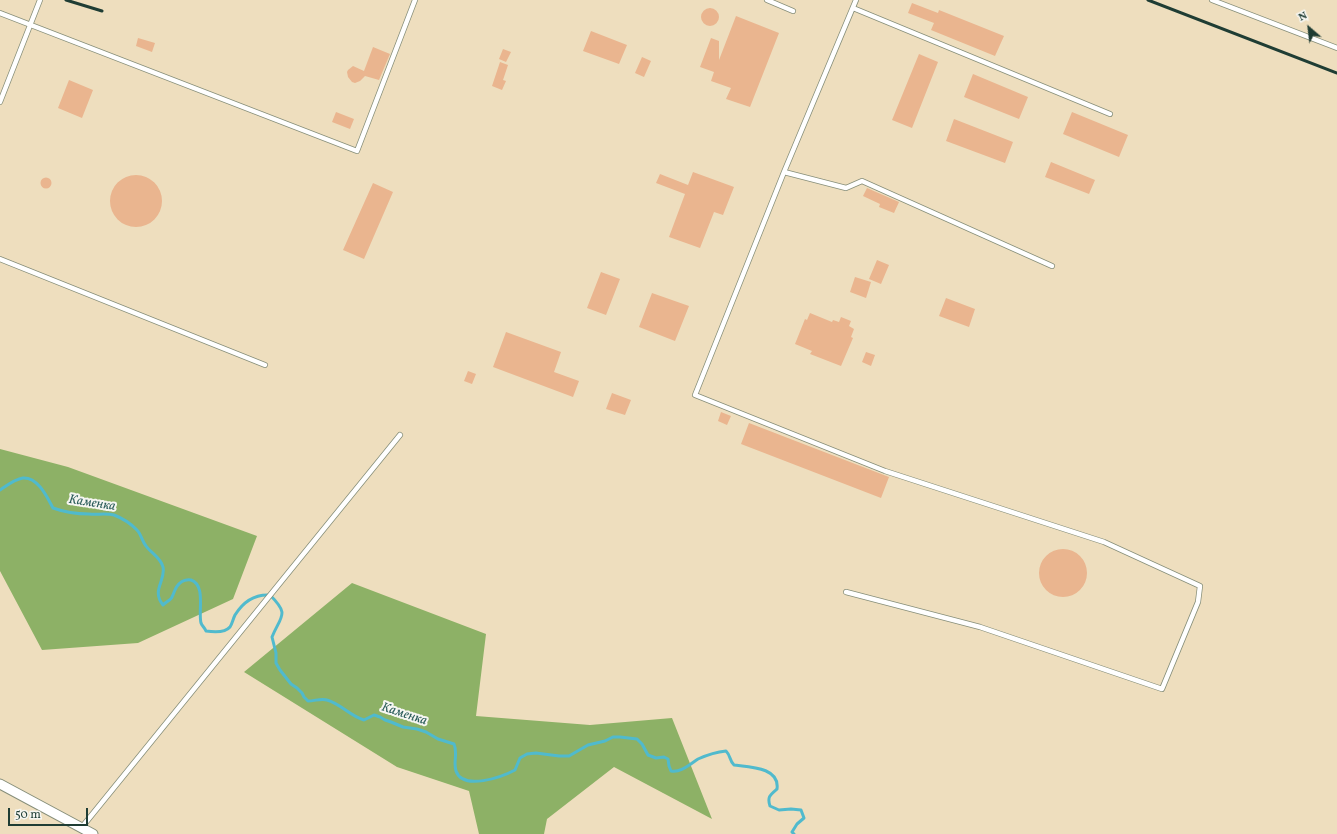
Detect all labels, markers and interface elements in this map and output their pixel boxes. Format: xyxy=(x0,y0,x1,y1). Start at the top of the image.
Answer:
north arrow xyxy=(1289,8,1329,48)
text: N xyxy=(1296,8,1310,25)
water label: Каменка xyxy=(68,493,116,515)
water label: Каменка xyxy=(379,700,429,730)
scale bar xyxy=(10,800,90,826)
text: 50 m xyxy=(15,807,41,823)

